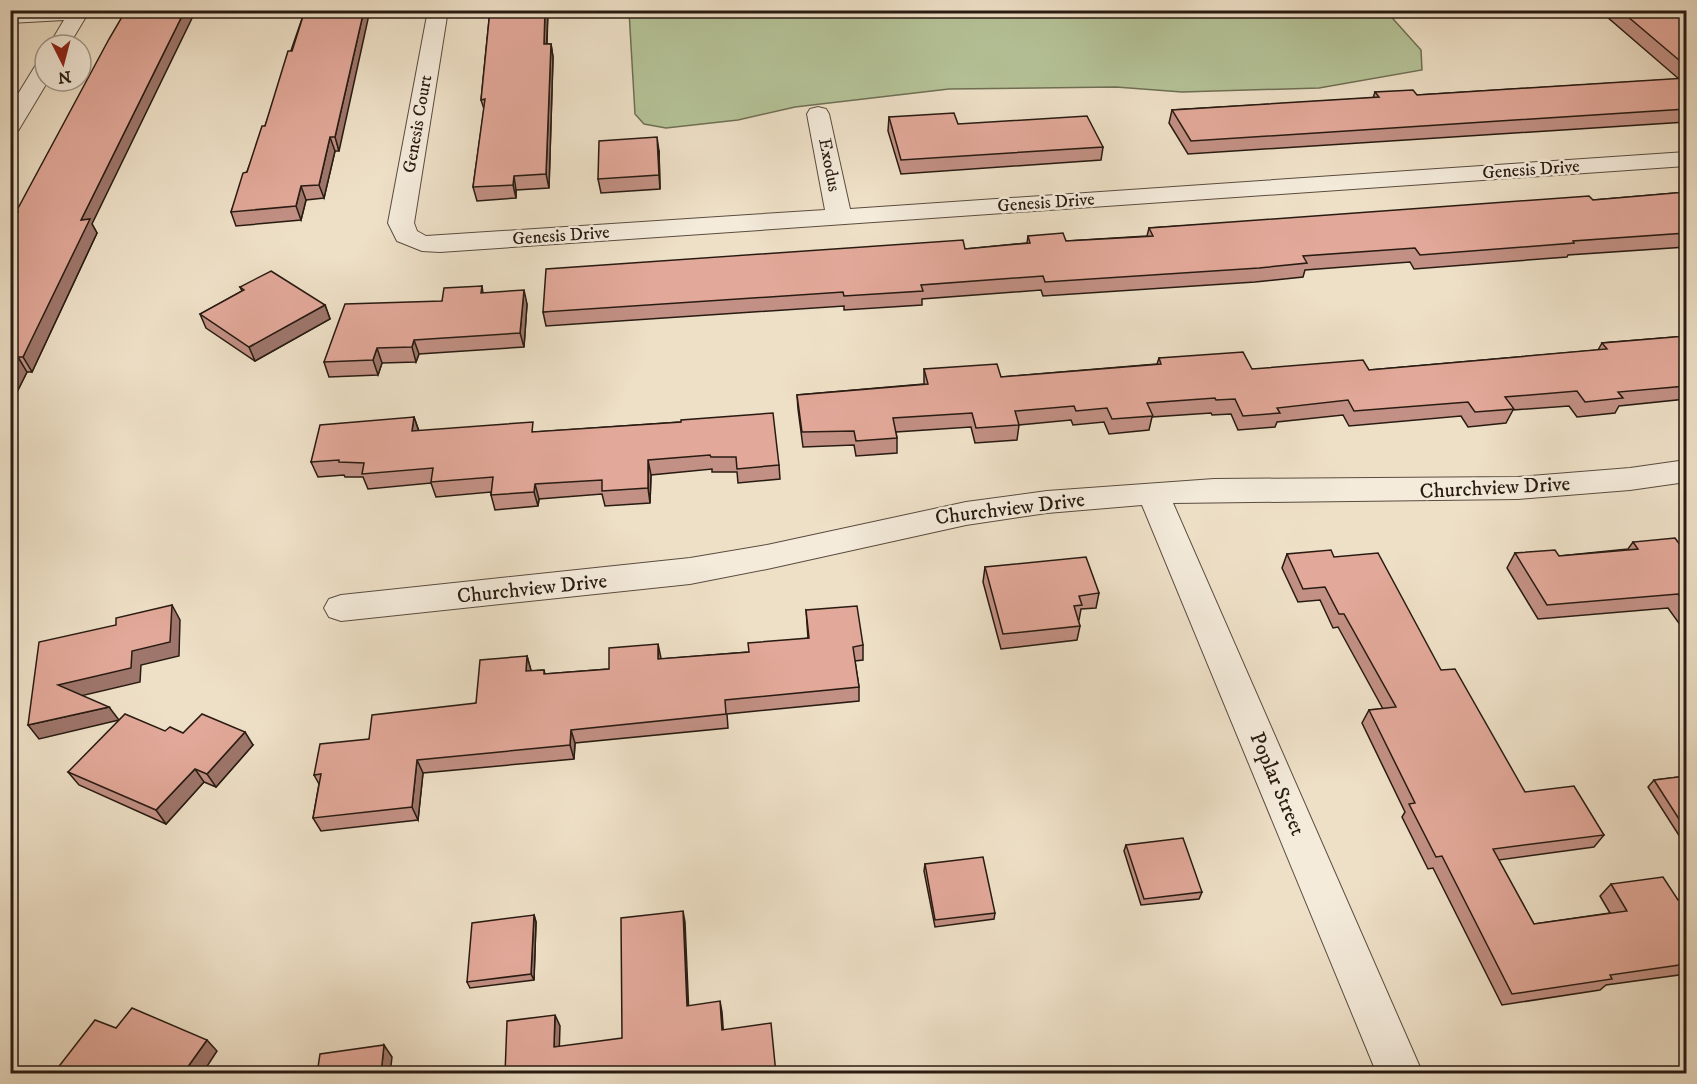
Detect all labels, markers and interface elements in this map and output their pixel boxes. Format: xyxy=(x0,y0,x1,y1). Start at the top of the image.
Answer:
north arrow xyxy=(33,33,93,93)
text: N xyxy=(57,66,72,88)
street label: Genesis Court xyxy=(399,73,437,175)
street label: Exodus xyxy=(813,136,845,194)
street label: Genesis Drive xyxy=(1482,156,1580,184)
street label: Genesis Drive xyxy=(997,189,1095,217)
street label: Genesis Drive xyxy=(512,222,610,250)
street label: Churchview Drive xyxy=(1419,471,1571,505)
street label: Churchview Drive xyxy=(934,487,1087,531)
street label: Churchview Drive xyxy=(456,568,609,610)
street label: Poplar Street xyxy=(1244,728,1310,840)

